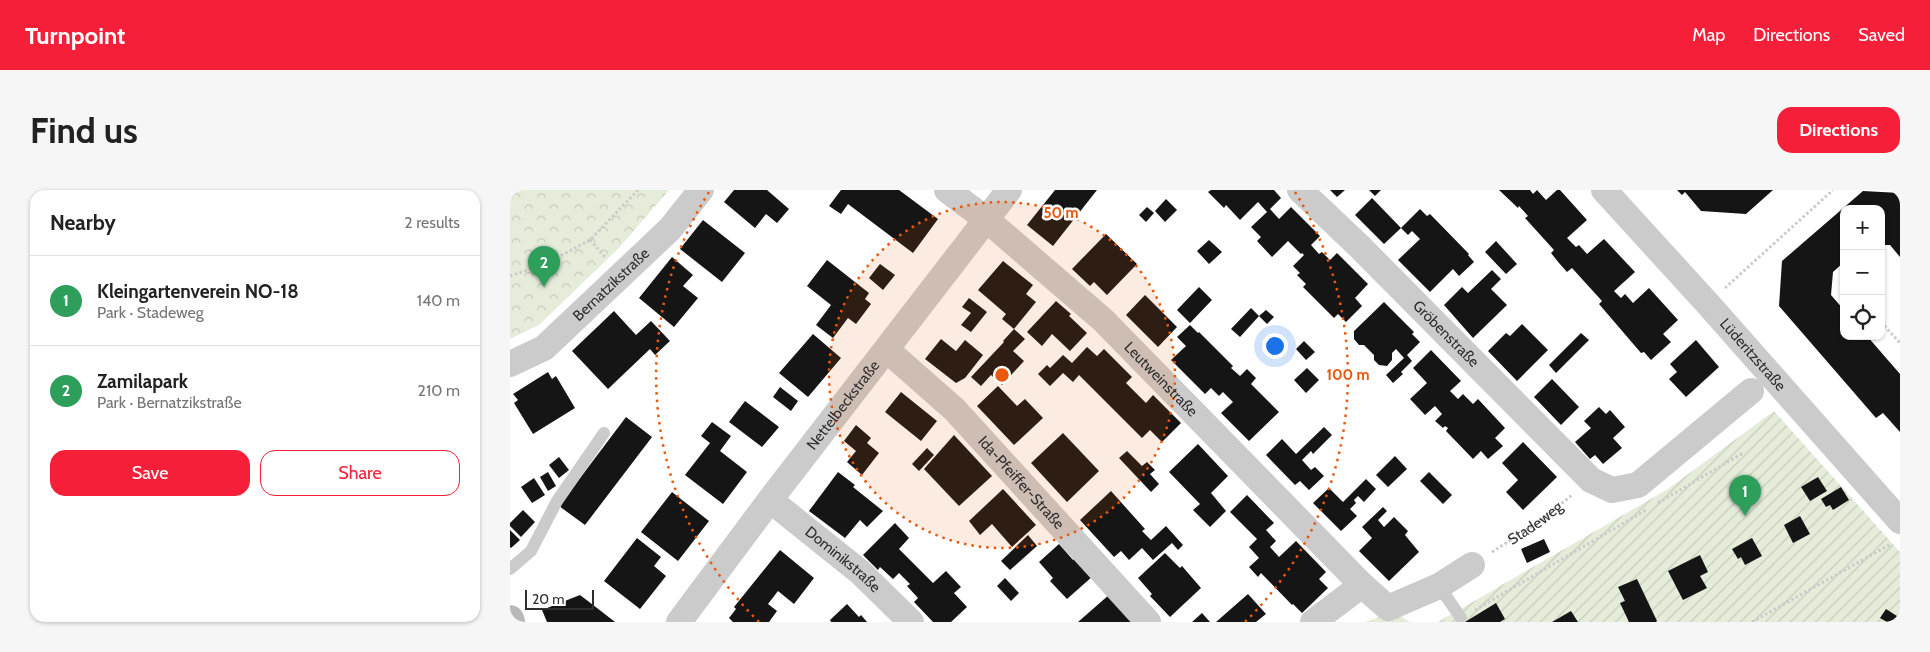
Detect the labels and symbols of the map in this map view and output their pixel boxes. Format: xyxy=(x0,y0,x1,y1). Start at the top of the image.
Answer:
text: 50 m xyxy=(1043,204,1079,222)
street label: Bernatzikstraße xyxy=(569,244,653,325)
pin: 2 xyxy=(528,246,560,287)
street label: Gröbenstraße xyxy=(1409,297,1483,371)
street label: Lüderitzstraße xyxy=(1716,315,1790,395)
your location xyxy=(1262,333,1288,359)
street label: Leutweinstraße xyxy=(1120,338,1202,421)
street label: Nettelbeckstraße xyxy=(803,356,884,454)
centre of rings xyxy=(993,366,1011,384)
text: 100 m xyxy=(1326,366,1370,384)
street label: Ida-Pfeiffer-Straße xyxy=(974,432,1068,533)
pin: 1 xyxy=(1729,475,1761,516)
street label: Stadeweg xyxy=(1505,497,1566,549)
street label: Dominikstraße xyxy=(801,523,885,596)
scale bar xyxy=(525,587,594,610)

